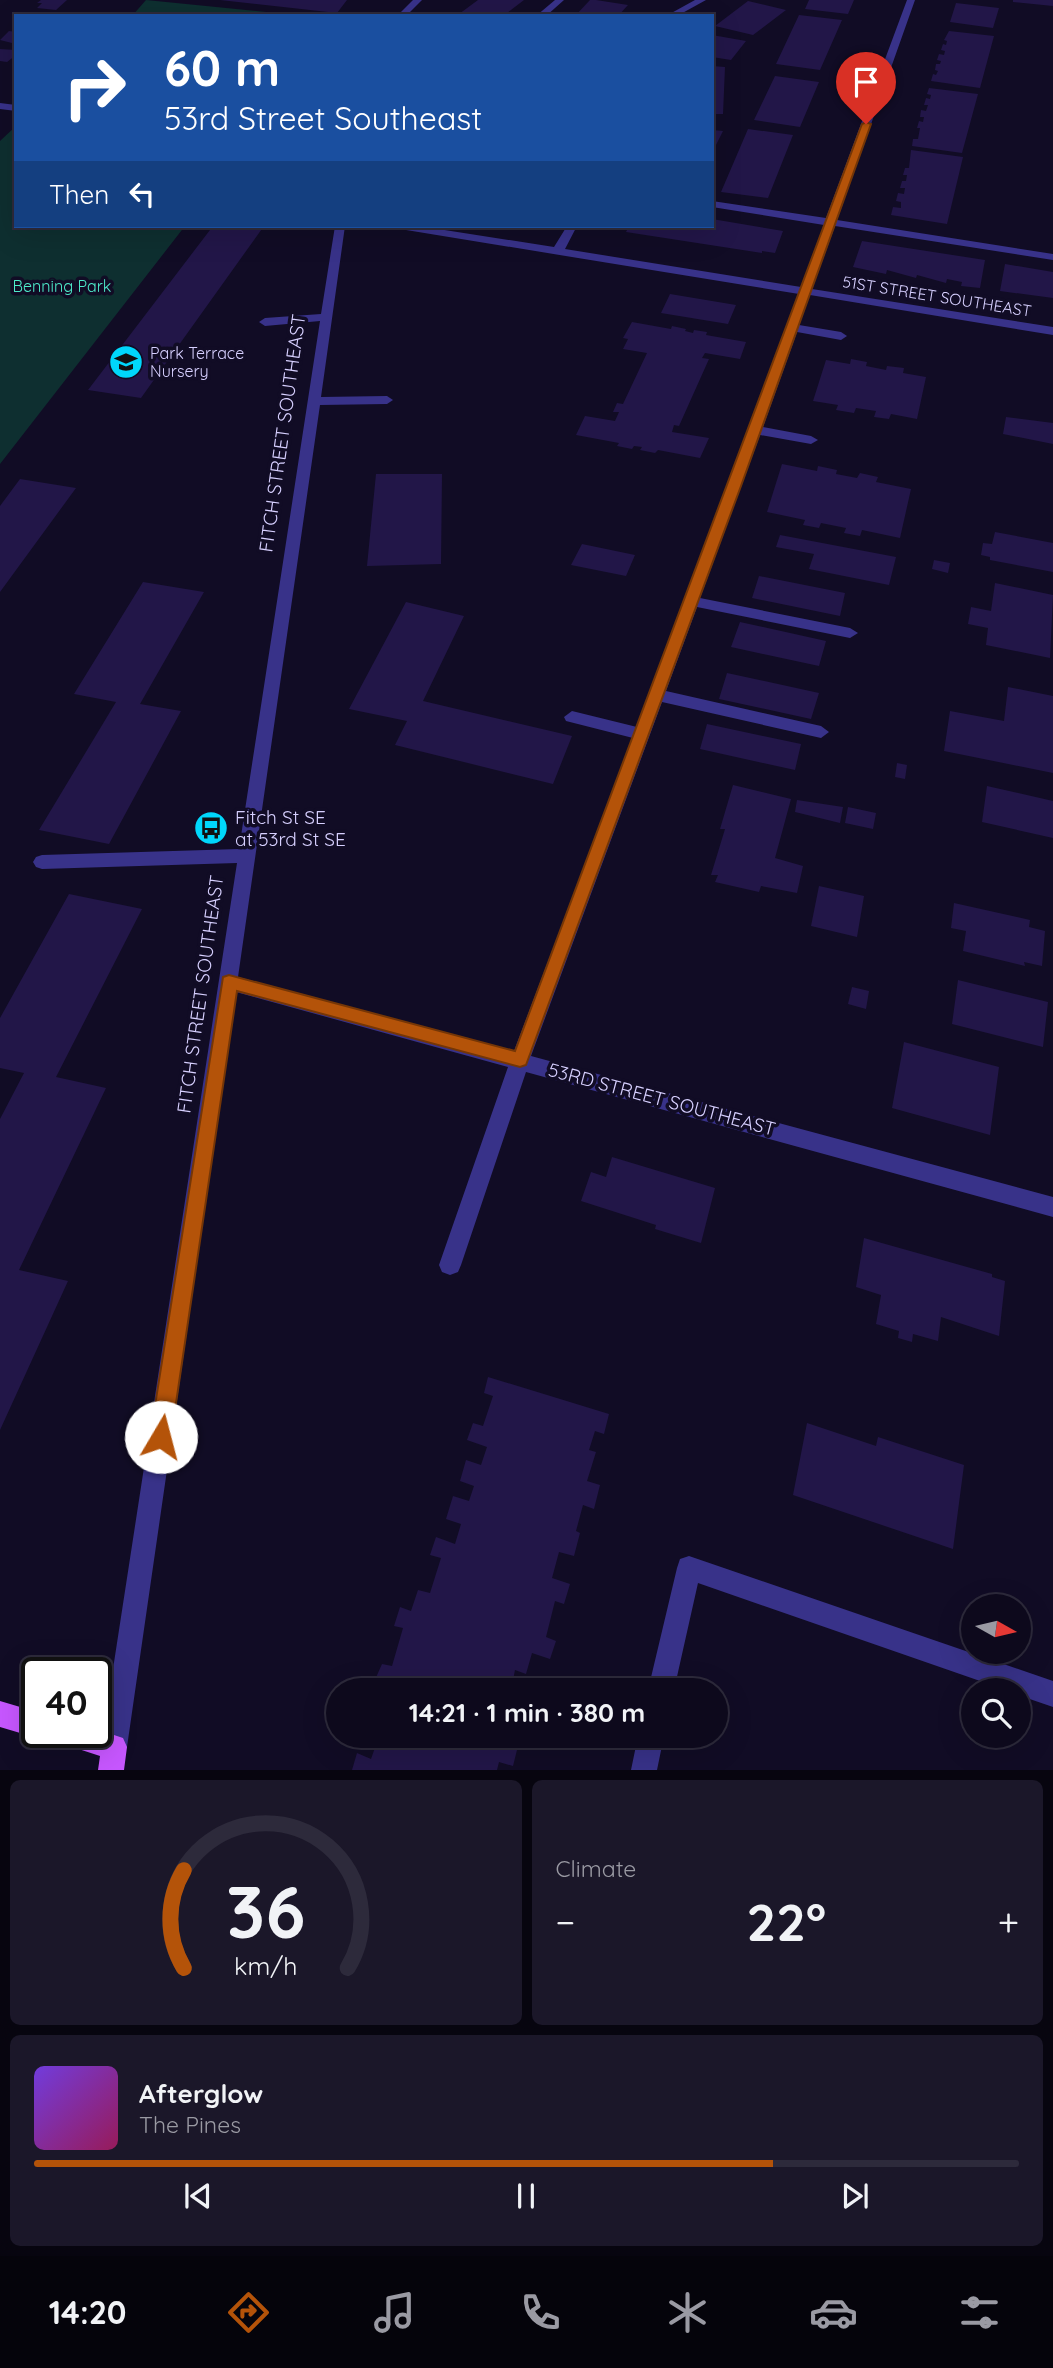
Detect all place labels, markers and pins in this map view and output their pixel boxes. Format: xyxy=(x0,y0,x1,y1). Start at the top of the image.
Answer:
pin xyxy=(836,52,896,124)
school or university icon: Park Terrace Nursery xyxy=(107,343,145,381)
place label: Park Terrace Nursery xyxy=(150,343,244,381)
place label: Fitch St SE at 53rd St SE xyxy=(235,805,346,851)
bus stop icon: Fitch St SE at 53rd St SE xyxy=(192,809,230,847)

